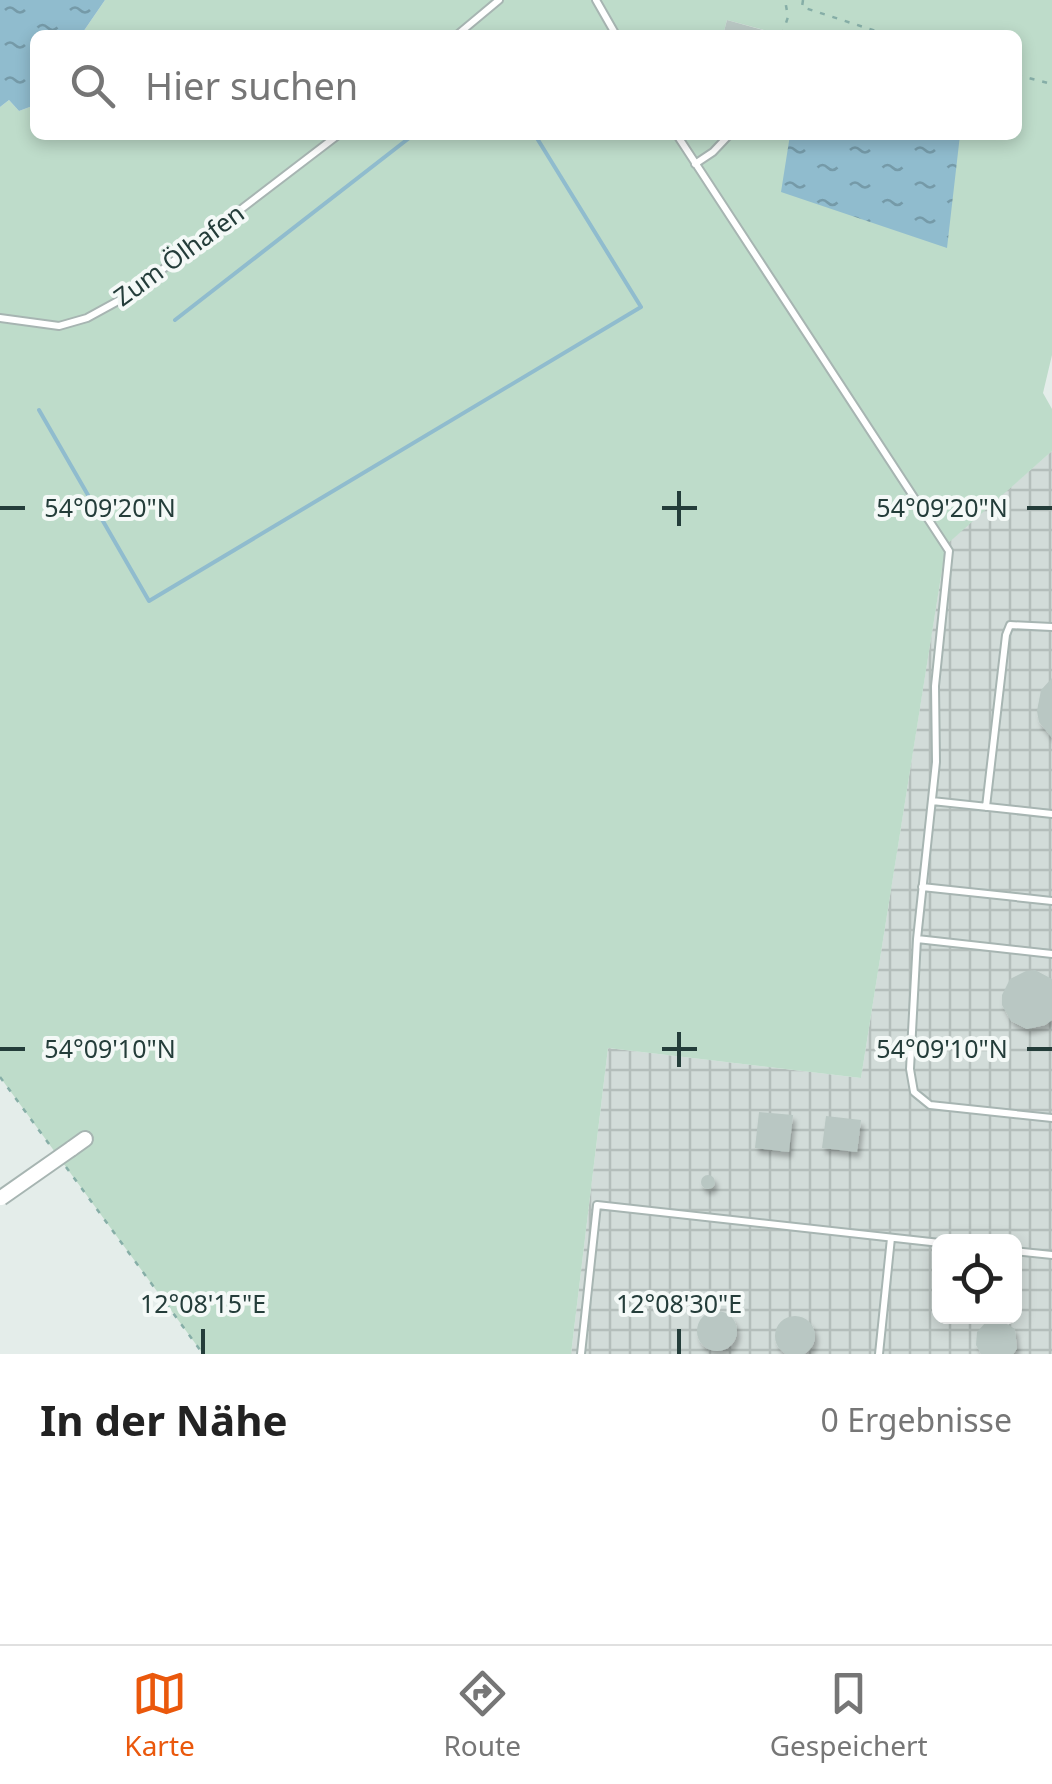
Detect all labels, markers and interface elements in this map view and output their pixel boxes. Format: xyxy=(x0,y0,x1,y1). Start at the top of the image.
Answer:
search box xyxy=(30,30,1022,140)
icon: search xyxy=(65,58,120,113)
text: Hier suchen xyxy=(145,59,358,111)
street label: Zum Ölhafen xyxy=(106,195,250,313)
text: 54°09'20"N xyxy=(44,490,176,524)
text: 54°09'20"N xyxy=(876,490,1008,524)
text: 54°09'10"N xyxy=(44,1031,176,1065)
text: 54°09'10"N xyxy=(876,1031,1008,1065)
map controls xyxy=(932,1234,1022,1324)
button: locate xyxy=(932,1234,1022,1324)
text: 12°08'15"E xyxy=(140,1286,266,1320)
text: 12°08'30"E xyxy=(616,1286,742,1320)
text: In der Nähe xyxy=(40,1391,288,1448)
text: 0 Ergebnisse xyxy=(821,1398,1012,1441)
tab: Karte xyxy=(124,1666,195,1764)
tab: Route xyxy=(443,1666,521,1764)
tab: Gespeichert xyxy=(770,1666,928,1764)

